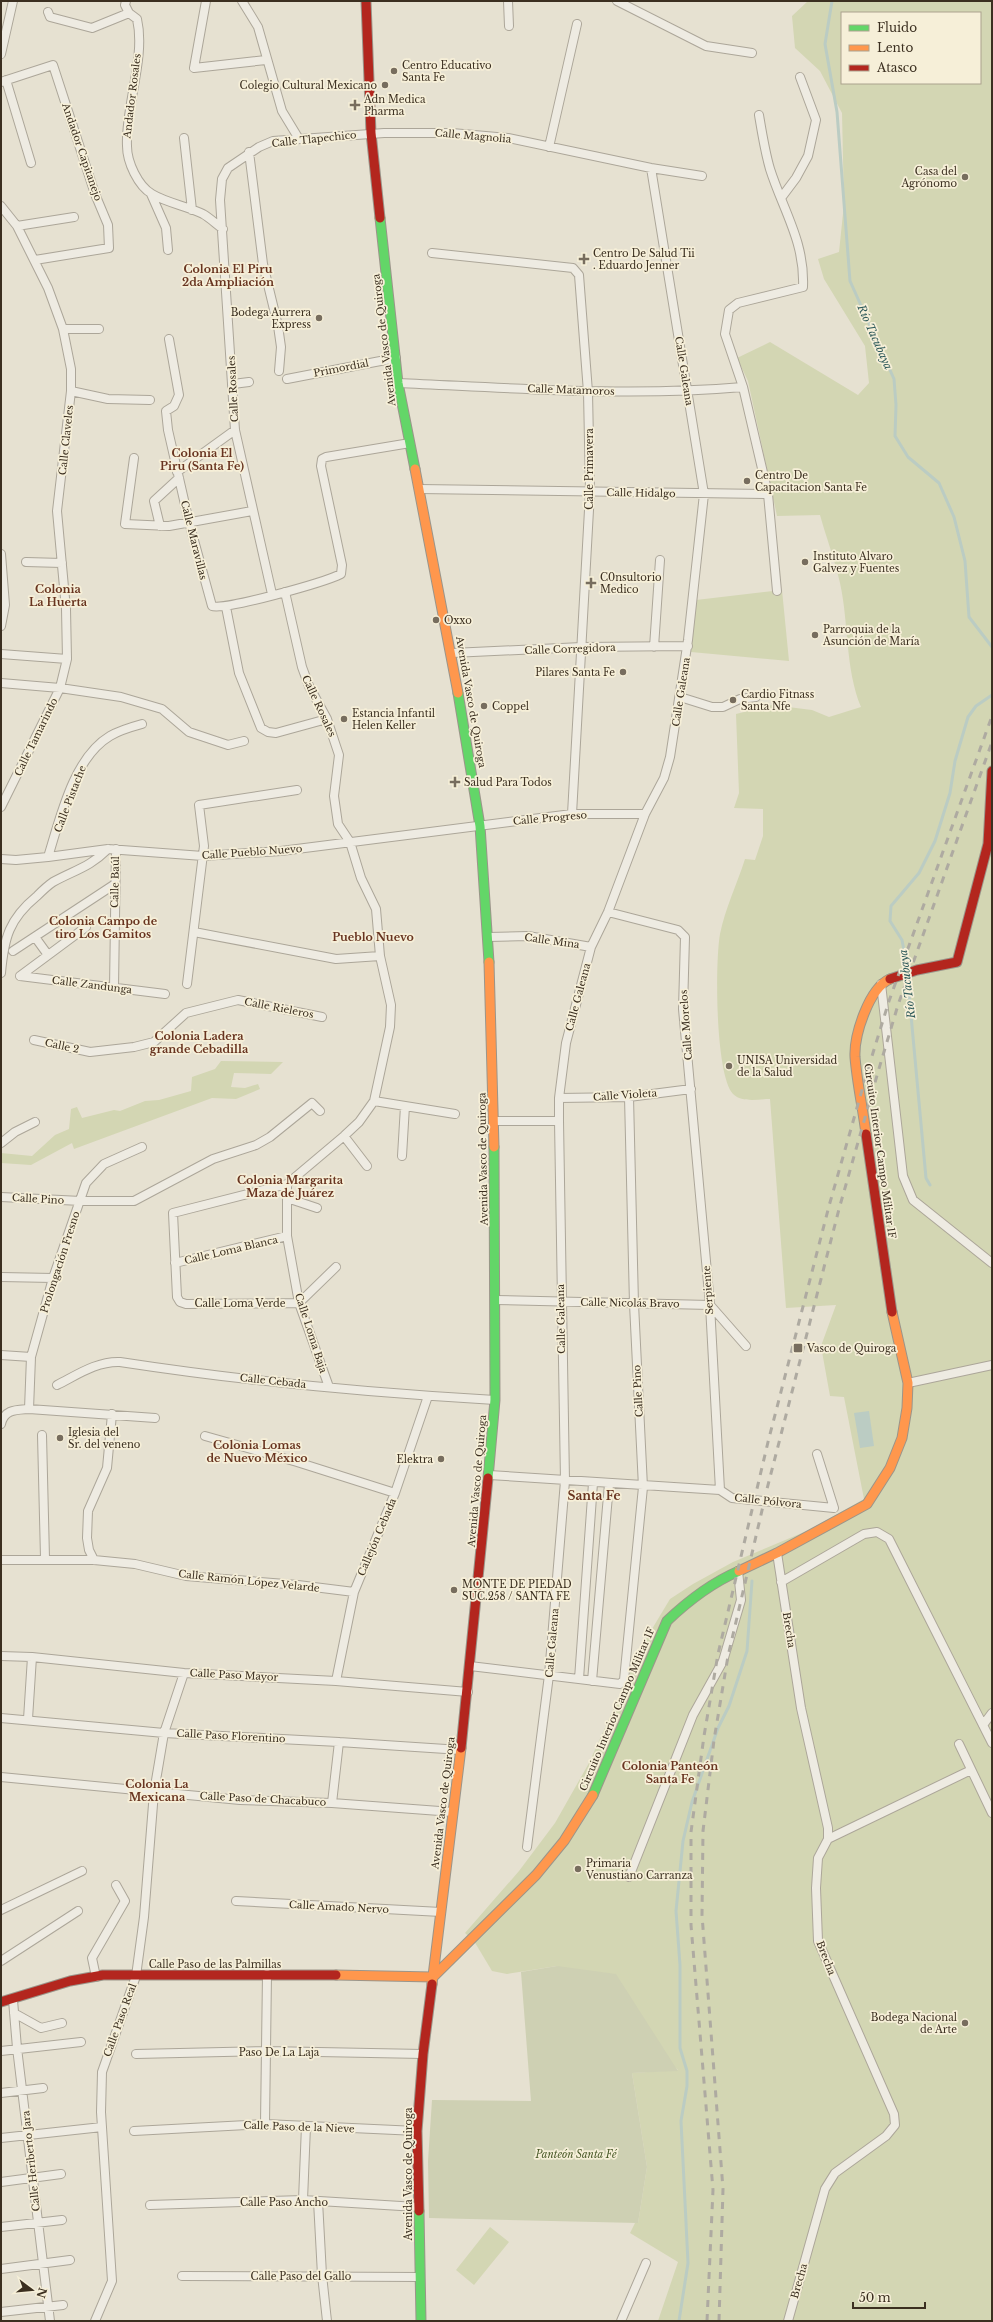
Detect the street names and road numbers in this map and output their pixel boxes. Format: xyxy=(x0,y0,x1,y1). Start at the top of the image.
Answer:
street label: Andador Rosales xyxy=(120,52,144,140)
street label: Andador Capitanejo xyxy=(59,100,105,203)
street label: Calle Magnolia xyxy=(434,126,512,146)
street label: Calle Tlapechico xyxy=(271,128,358,150)
street label: Avenida Vasco de Quiroga xyxy=(369,273,399,408)
street label: Calle Galeana xyxy=(672,335,696,407)
street label: Calle Rosales xyxy=(225,355,241,423)
street label: Primordial xyxy=(312,356,370,380)
street label: Calle Matamoros xyxy=(527,382,615,398)
street label: Calle Claveles xyxy=(56,404,76,476)
street label: Calle Primavera xyxy=(583,428,596,510)
street label: Calle Hidalgo xyxy=(606,486,676,500)
street label: Calle Maravillas xyxy=(178,499,210,581)
street label: Avenida Vasco de Quiroga xyxy=(453,634,489,769)
street label: Calle Corregidora xyxy=(524,641,616,657)
street label: Calle Galeana xyxy=(669,656,693,728)
street label: Calle Rosales xyxy=(299,673,339,739)
street label: Calle Tamarindo xyxy=(11,695,61,778)
street label: Calle Pistache xyxy=(51,763,89,834)
street label: Calle Progreso xyxy=(512,808,588,828)
street label: Calle Pueblo Nuevo xyxy=(201,842,303,862)
street label: Calle Baúl xyxy=(108,856,122,908)
street label: Calle Mina xyxy=(524,931,581,951)
street label: Calle Galeana xyxy=(563,961,593,1032)
street label: Calle Zandunga xyxy=(51,974,133,996)
street label: Calle Morelos xyxy=(677,989,695,1061)
street label: Calle Rieleros xyxy=(243,995,315,1021)
street label: Calle 2 xyxy=(44,1036,80,1056)
street label: Circuito Interior Campo Militar 1F xyxy=(861,1063,899,1240)
street label: Calle Violeta xyxy=(592,1086,658,1104)
street label: Avenida Vasco de Quiroga xyxy=(475,1092,491,1227)
street label: Calle Pino xyxy=(12,1191,65,1207)
street label: Prolongación Fresno xyxy=(37,1209,83,1315)
street label: Calle Loma Blanca xyxy=(183,1233,280,1267)
street label: Serpiente xyxy=(700,1265,716,1315)
street label: Calle Galeana xyxy=(554,1284,568,1354)
street label: Calle Loma Baja xyxy=(292,1291,330,1375)
street label: Calle Nicolás Bravo xyxy=(580,1296,680,1310)
street label: Calle Loma Verde xyxy=(195,1297,286,1310)
street label: Calle Pino xyxy=(630,1364,646,1417)
street label: Calle Cebada xyxy=(239,1371,307,1391)
street label: Avenida Vasco de Quiroga xyxy=(465,1414,489,1549)
street label: Calle Pólvora xyxy=(734,1491,803,1511)
street label: Callejón Cebada xyxy=(355,1496,399,1578)
street label: Calle Ramón López Velarde xyxy=(178,1567,321,1595)
street label: Calle Galeana xyxy=(542,1607,562,1678)
street label: Brecha xyxy=(780,1611,798,1649)
street label: Circuito Interior Campo Militar 1F xyxy=(576,1625,658,1793)
street label: Calle Paso Mayor xyxy=(189,1666,279,1684)
street label: Calle Paso Florentino xyxy=(176,1727,286,1745)
street label: Avenida Vasco de Quiroga xyxy=(428,1736,458,1871)
street label: Calle Paso de Chacabuco xyxy=(199,1789,327,1809)
street label: Calle Amado Nervo xyxy=(289,1898,390,1916)
street label: Brecha xyxy=(814,1939,839,1977)
street label: Calle Paso de las Palmillas xyxy=(149,1958,282,1971)
street label: Calle Paso Real xyxy=(101,1981,139,2059)
street label: Paso De La Laja xyxy=(239,2046,320,2059)
street label: Avenida Vasco de Quiroga xyxy=(402,2107,415,2242)
street label: Calle Heriberto Jara xyxy=(19,2110,43,2212)
street label: Calle Paso de la Nieve xyxy=(243,2119,355,2135)
street label: Calle Paso Ancho xyxy=(240,2196,328,2209)
street label: Brecha xyxy=(788,2262,810,2300)
street label: Calle Paso del Gallo xyxy=(251,2270,352,2283)

